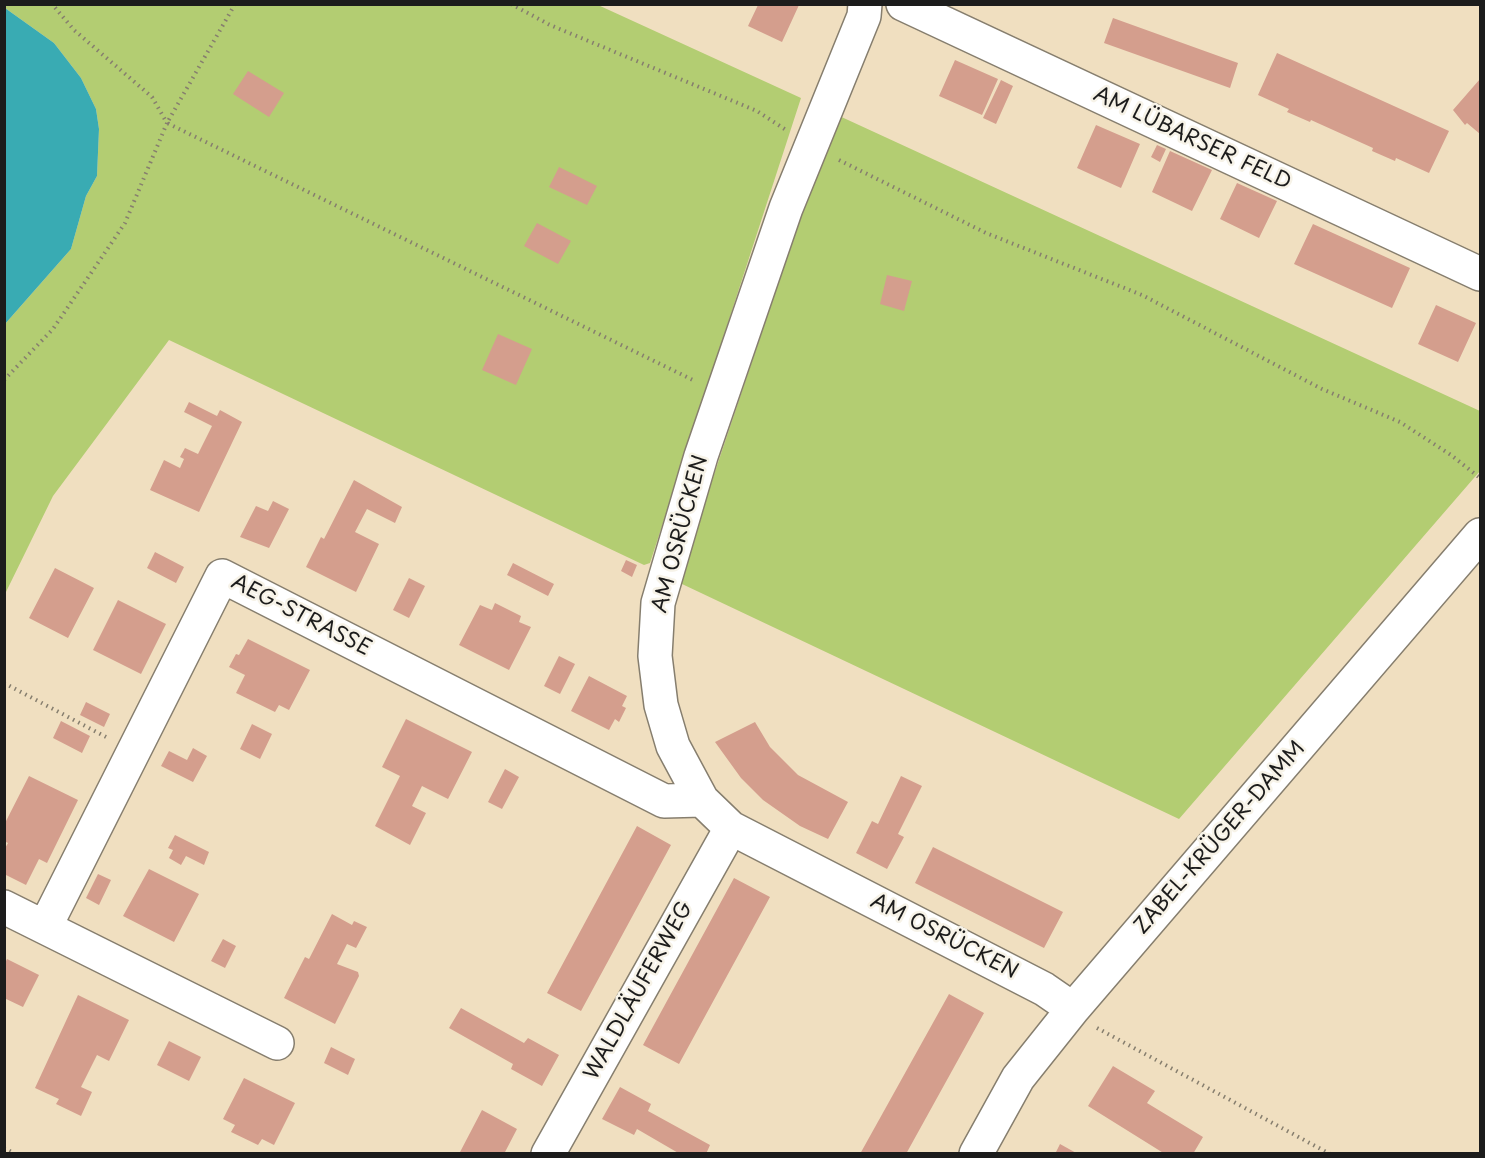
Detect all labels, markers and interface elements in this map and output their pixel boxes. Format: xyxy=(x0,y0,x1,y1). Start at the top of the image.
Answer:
street label: AM LÜBARSER FELD xyxy=(1089,82,1295,196)
street label: AM OSRÜCKEN xyxy=(648,453,714,615)
street label: AEG-STRASSE xyxy=(227,570,375,662)
street label: ZABEL-KRÜGER-DAMM xyxy=(1129,736,1311,940)
street label: AM OSRÜCKEN xyxy=(866,889,1022,985)
street label: WALDLÄUFERWEG xyxy=(579,897,699,1085)

